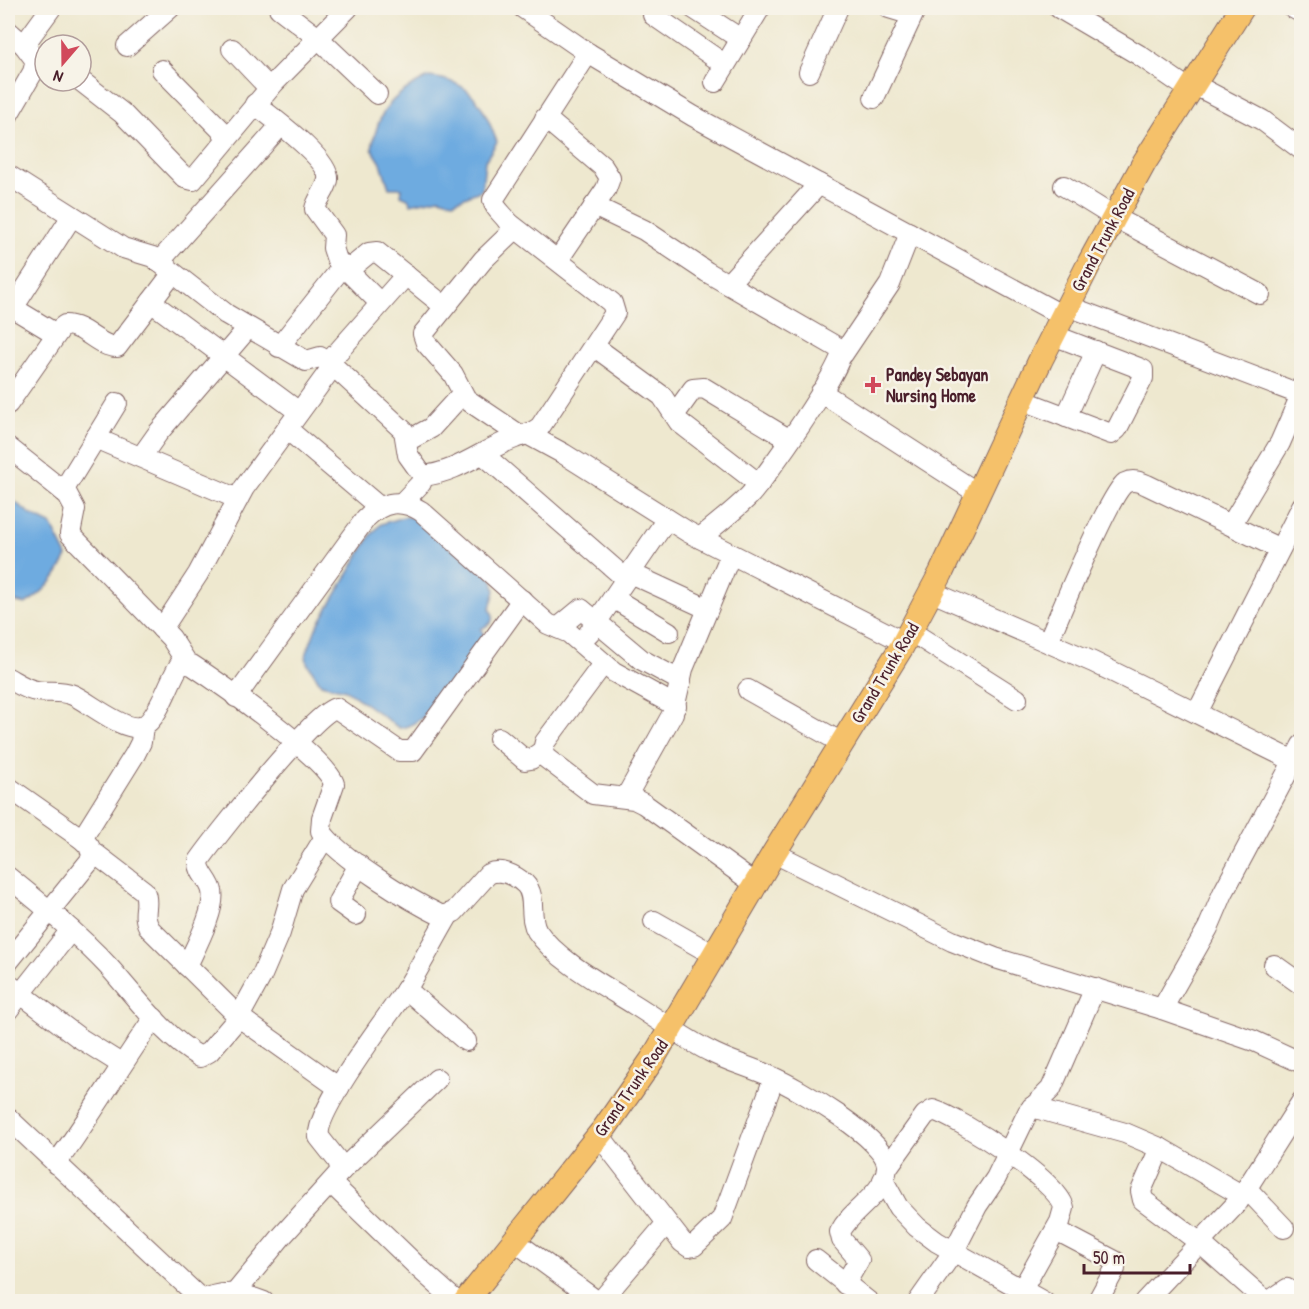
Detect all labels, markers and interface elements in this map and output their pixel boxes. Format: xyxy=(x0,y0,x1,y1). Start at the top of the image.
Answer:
north arrow xyxy=(33,33,93,93)
text: N xyxy=(50,65,66,89)
street label: Grand Trunk Road xyxy=(1065,184,1140,296)
place label: Pandey Sebayan Nursing Home xyxy=(886,362,989,409)
marker: Pandey Sebayan Nursing Home xyxy=(864,376,882,394)
street label: Grand Trunk Road xyxy=(845,618,925,728)
street label: Grand Trunk Road xyxy=(588,1034,673,1141)
scale bar xyxy=(1084,1237,1190,1275)
text: 50 m xyxy=(1093,1245,1125,1270)

